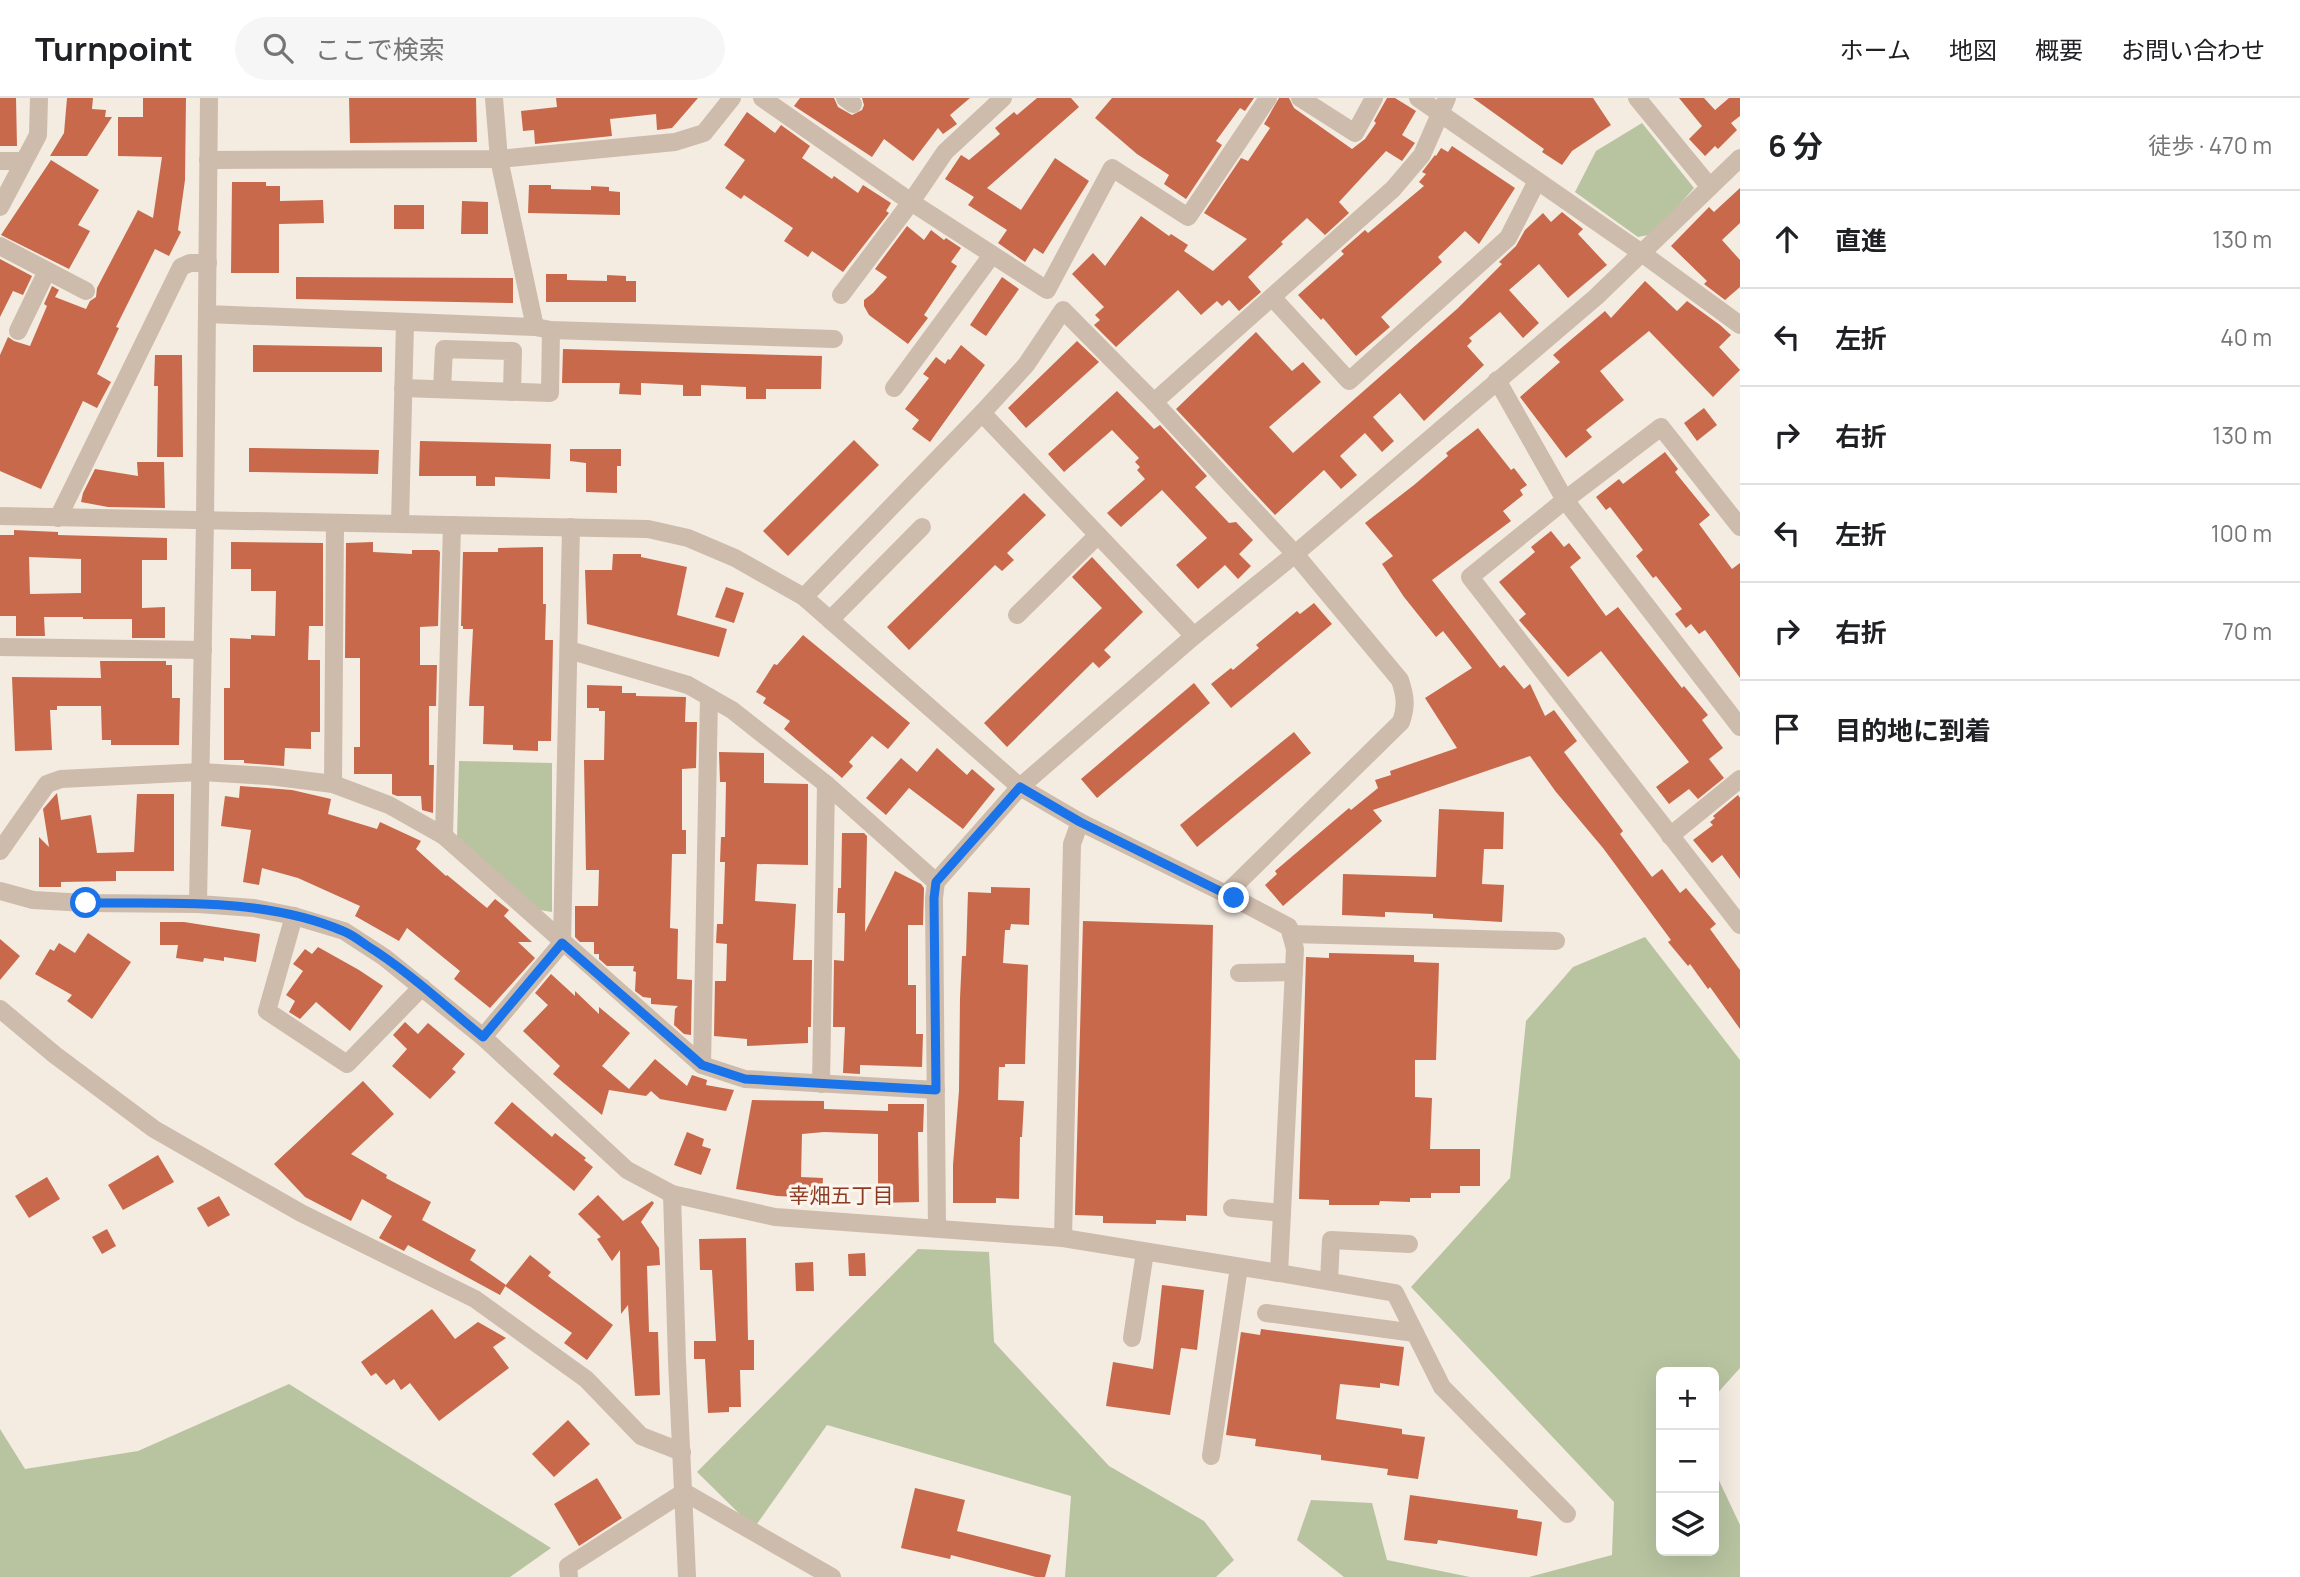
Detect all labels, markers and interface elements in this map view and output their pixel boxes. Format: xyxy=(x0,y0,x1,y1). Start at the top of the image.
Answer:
search box xyxy=(235,17,725,80)
text: Turnpoint xyxy=(35,26,193,71)
icon: search xyxy=(259,29,297,67)
text: ここで検索 xyxy=(315,31,445,67)
text: ホーム xyxy=(1840,33,1911,66)
text: 地図 xyxy=(1949,33,1997,66)
text: 概要 xyxy=(2035,33,2083,66)
text: お問い合わせ xyxy=(2121,33,2265,66)
text: 6 分 xyxy=(1768,125,1823,166)
text: 徒歩 · 470 m xyxy=(2148,129,2272,161)
icon: ahead xyxy=(1768,220,1806,258)
text: 直進 xyxy=(1835,222,1887,258)
text: 130 m xyxy=(2212,223,2272,255)
icon: left xyxy=(1768,318,1806,356)
text: 左折 xyxy=(1835,320,1887,356)
text: 40 m xyxy=(2220,321,2272,353)
icon: right xyxy=(1768,416,1806,454)
text: 右折 xyxy=(1835,418,1887,454)
text: 130 m xyxy=(2212,419,2272,451)
icon: left xyxy=(1768,514,1806,552)
text: 左折 xyxy=(1835,516,1887,552)
text: 100 m xyxy=(2211,517,2272,549)
icon: right xyxy=(1768,612,1806,650)
text: 右折 xyxy=(1835,614,1887,650)
text: 70 m xyxy=(2222,615,2272,647)
icon: arrive xyxy=(1768,710,1806,748)
text: 目的地に到着 xyxy=(1835,712,1991,748)
route end xyxy=(1218,882,1249,913)
route start xyxy=(70,887,101,918)
district label: 幸畑五丁目 xyxy=(789,1181,894,1209)
map controls xyxy=(1656,1367,1719,1556)
button: + xyxy=(1656,1367,1719,1430)
button: − xyxy=(1656,1430,1719,1493)
button: layers xyxy=(1656,1493,1719,1556)

